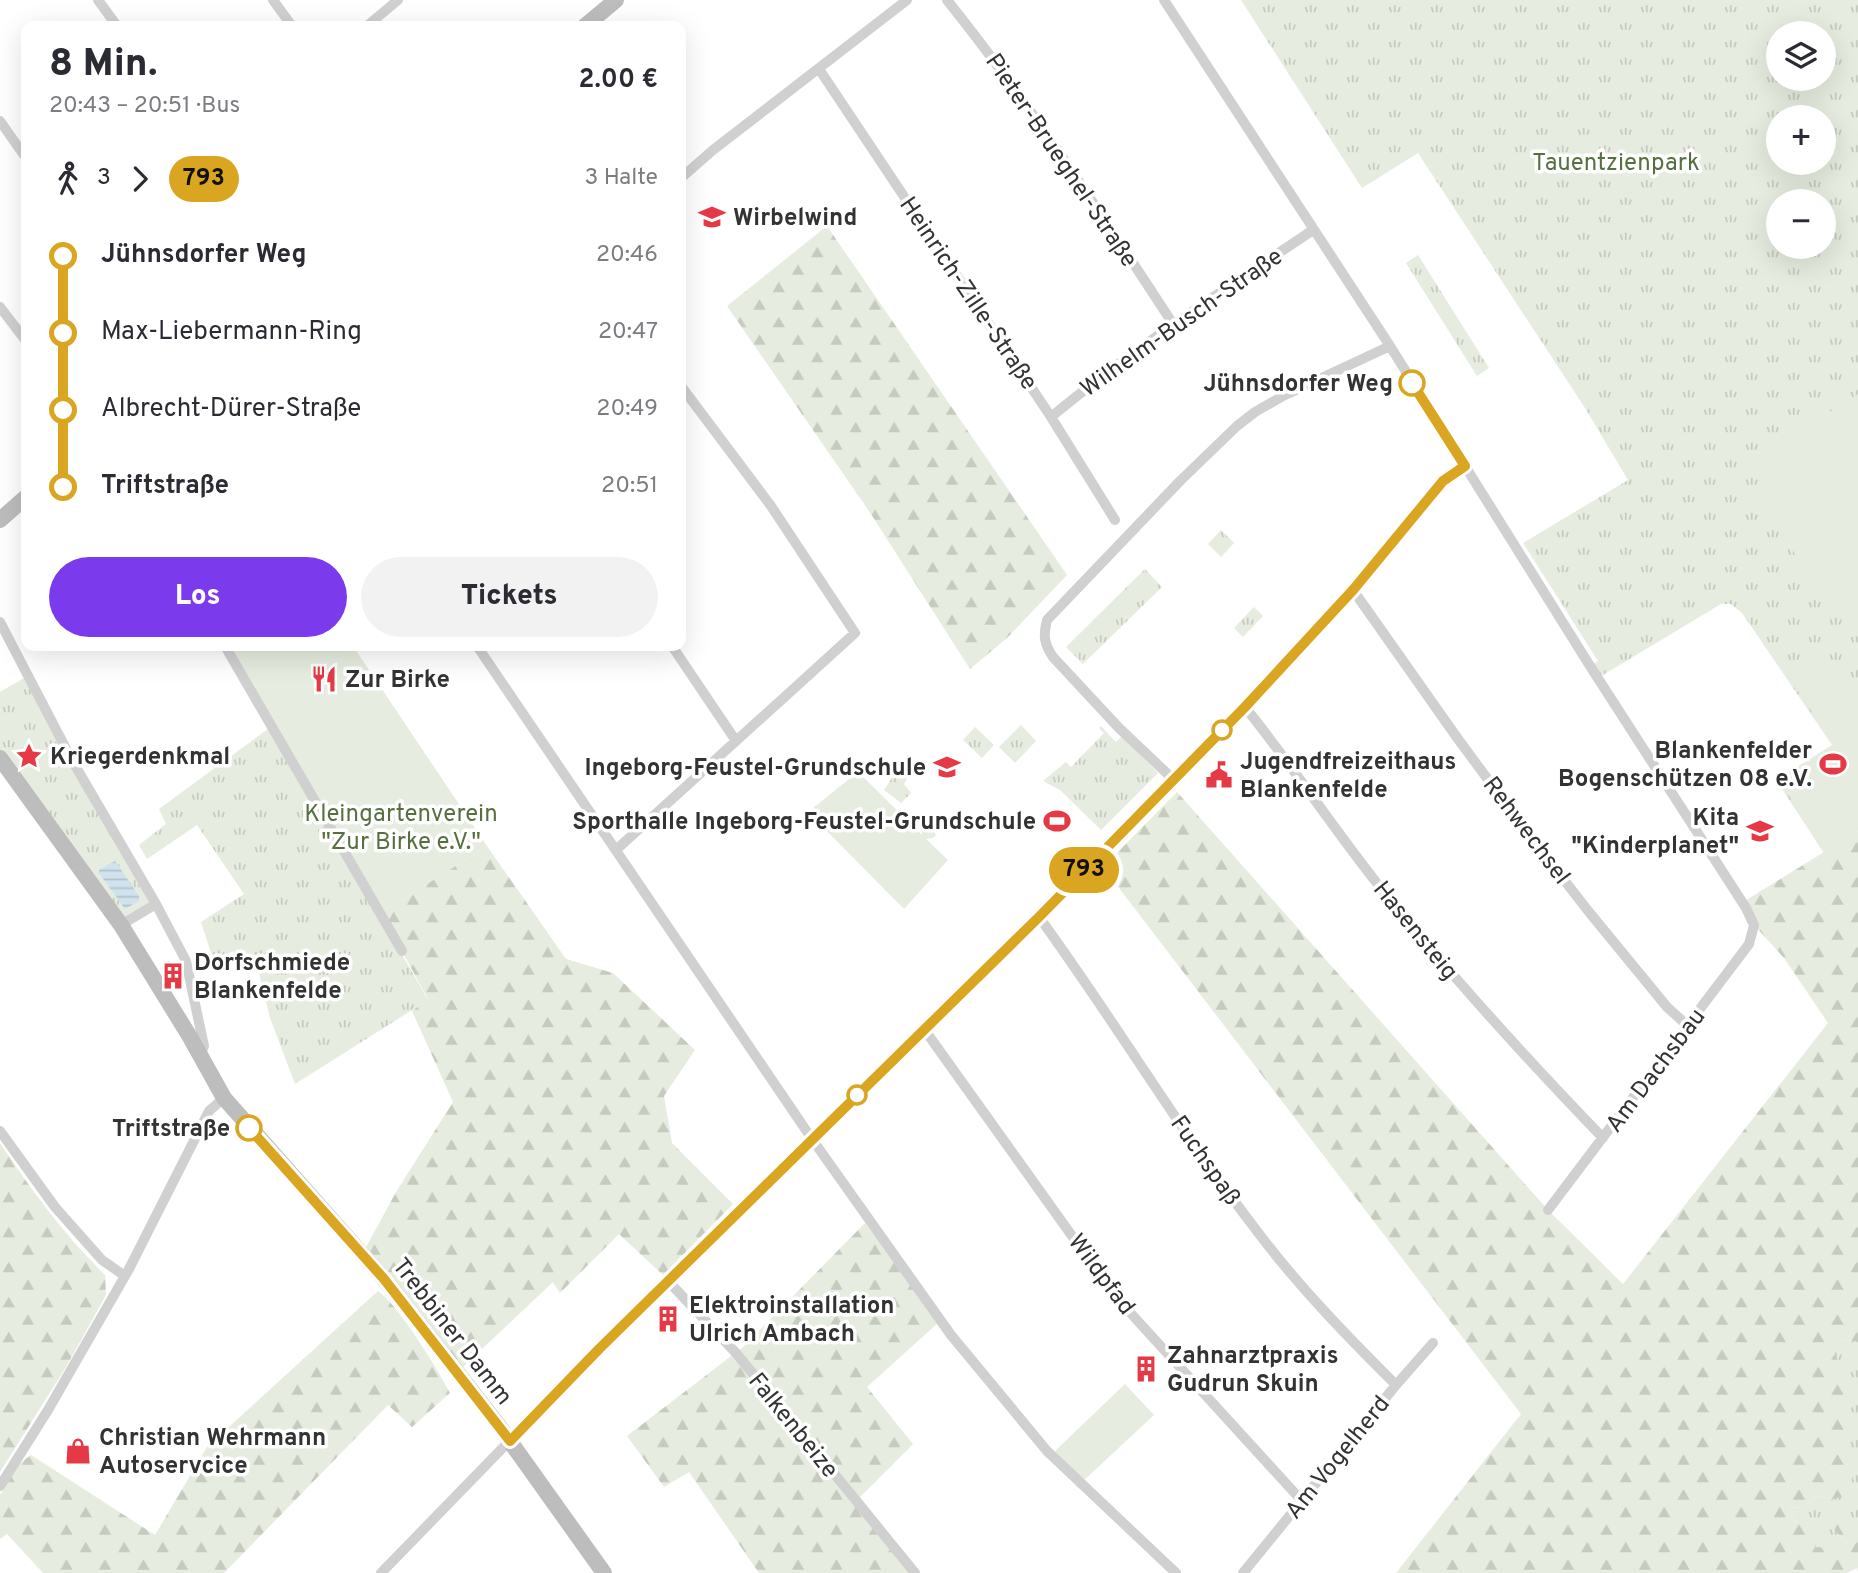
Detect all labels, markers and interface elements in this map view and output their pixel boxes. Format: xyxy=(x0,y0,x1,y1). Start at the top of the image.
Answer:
map controls xyxy=(1766,21,1836,259)
button: layers xyxy=(1766,21,1836,91)
text: 8 Min. xyxy=(49,41,157,90)
street label: Pieter-Brueghel-Straße xyxy=(978,49,1143,274)
text: 2.00 € xyxy=(578,64,658,97)
text: 20:43 – 20:51 · Bus xyxy=(49,92,240,121)
button: + xyxy=(1766,105,1836,175)
park label: Tauentzienpark xyxy=(1532,149,1700,179)
icon: walk xyxy=(49,160,87,198)
icon: forward xyxy=(121,160,159,198)
text: 3 xyxy=(97,164,111,193)
text: 793 xyxy=(183,164,225,194)
text: 3 Halte xyxy=(584,164,658,193)
button: − xyxy=(1766,189,1836,259)
street label: Heinrich-Zille-Straße xyxy=(892,192,1043,396)
school or university icon: Wirbelwind xyxy=(697,202,727,232)
place label: Wirbelwind xyxy=(733,204,857,234)
text: Jühnsdorfer Weg xyxy=(101,239,307,272)
text: 20:46 xyxy=(596,241,658,270)
street label: Wilhelm-Busch-Straße xyxy=(1075,242,1289,405)
text: Max-Liebermann-Ring xyxy=(101,316,362,349)
text: 20:47 xyxy=(598,318,658,347)
place label: Jühnsdorfer Weg xyxy=(1203,370,1393,400)
marker: Jühnsdorfer Weg xyxy=(1399,370,1425,396)
text: Albrecht-Dürer-Straße xyxy=(101,393,361,426)
text: 20:49 xyxy=(596,395,658,424)
text: Triftstraße xyxy=(101,470,229,503)
text: 20:51 xyxy=(601,472,658,501)
button: Los xyxy=(49,557,347,637)
button: Tickets xyxy=(361,557,658,637)
restaurant icon: Zur Birke xyxy=(309,664,339,694)
place label: Zur Birke xyxy=(345,666,450,696)
unlabelled marker xyxy=(1212,720,1232,740)
place label: Blankenfelder Bogenschützen 08 e.V. xyxy=(1558,737,1812,795)
place icon: Kriegerdenkmal xyxy=(14,741,44,771)
place label: Kriegerdenkmal xyxy=(50,743,230,773)
place label: Jugendfreizeithaus Blankenfelde xyxy=(1240,748,1456,806)
sports icon: Blankenfelder Bogenschützen 08 e.V. xyxy=(1818,749,1848,779)
school or university icon: Ingeborg-Feustel-Grundschule xyxy=(932,752,962,782)
place label: Ingeborg-Feustel-Grundschule xyxy=(584,754,926,784)
public building icon: Jugendfreizeithaus Blankenfelde xyxy=(1204,760,1234,790)
street label: Rehwechsel xyxy=(1475,771,1576,891)
park label: Kleingartenverein "Zur Birke e.V." xyxy=(304,800,498,858)
place label: Kita "Kinderplanet" xyxy=(1571,804,1739,862)
sports icon: Sporthalle Ingeborg-Feustel-Grundschule xyxy=(1042,806,1072,836)
place label: Sporthalle Ingeborg-Feustel-Grundschule xyxy=(572,808,1036,838)
school or university icon: Kita "Kinderplanet" xyxy=(1745,816,1775,846)
line badge: 793 xyxy=(1044,847,1124,893)
text: 793 xyxy=(1063,855,1105,885)
street label: Hasensteig xyxy=(1365,876,1463,987)
place label: Dorfschmiede Blankenfelde xyxy=(194,949,350,1007)
building icon: Dorfschmiede Blankenfelde xyxy=(158,961,188,991)
street label: Am Dachsbau xyxy=(1600,1003,1713,1139)
unlabelled marker xyxy=(847,1085,867,1105)
street label: Fuchspaß xyxy=(1163,1110,1246,1212)
place label: Triftstraße xyxy=(112,1115,230,1145)
marker: Triftstraße xyxy=(236,1115,262,1141)
street label: Wildpfad xyxy=(1060,1229,1141,1322)
street label: Trebbiner Damm xyxy=(385,1253,518,1412)
place label: Elektroinstallation Ulrich Ambach xyxy=(689,1292,894,1350)
building icon: Elektroinstallation Ulrich Ambach xyxy=(653,1304,683,1334)
place label: Zahnarztpraxis Gudrun Skuin xyxy=(1167,1342,1338,1400)
building icon: Zahnarztpraxis Gudrun Skuin xyxy=(1131,1354,1161,1384)
street label: Falkenbeize xyxy=(741,1368,844,1485)
street label: Am Vogelherd xyxy=(1280,1390,1398,1526)
place label: Christian Wehrmann Autoservcice xyxy=(99,1424,326,1482)
shop icon: Christian Wehrmann Autoservcice xyxy=(63,1436,93,1466)

